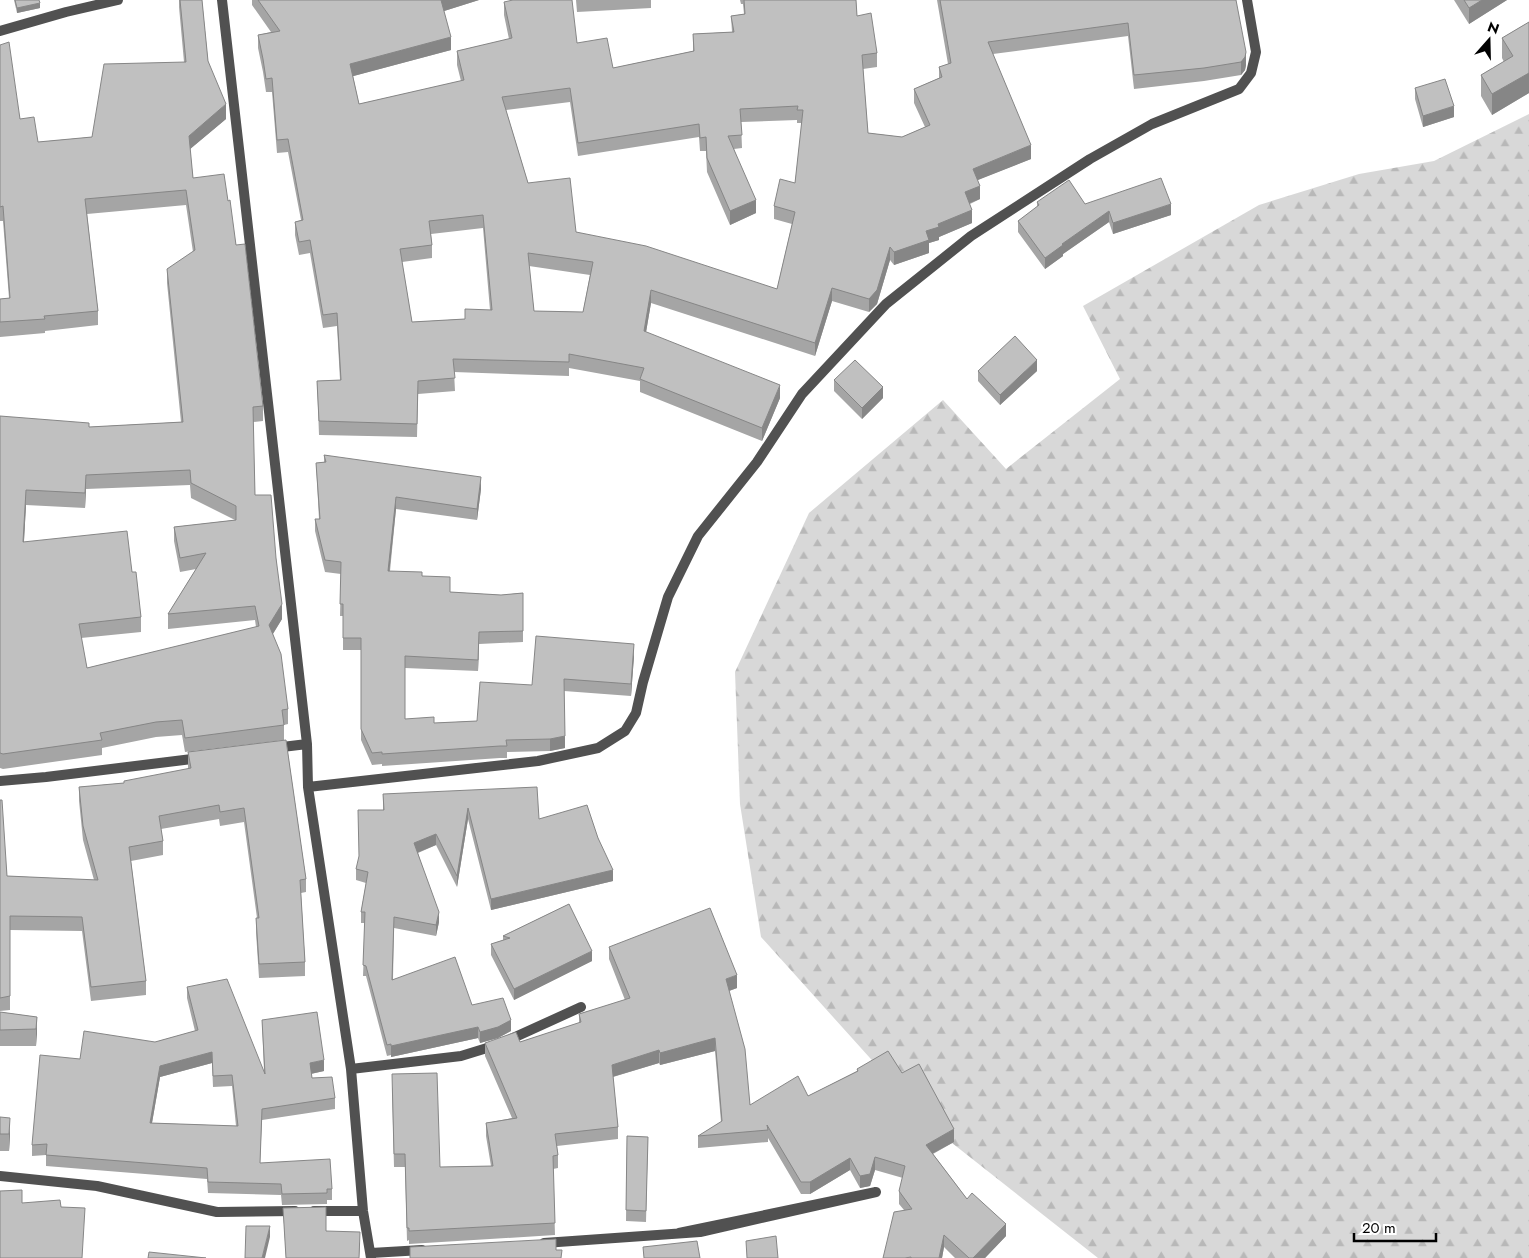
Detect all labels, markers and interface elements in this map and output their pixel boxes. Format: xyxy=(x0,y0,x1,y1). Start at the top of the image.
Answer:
north arrow xyxy=(1464,15,1514,65)
text: N xyxy=(1485,16,1502,39)
scale bar xyxy=(1354,1210,1436,1242)
text: 20 m xyxy=(1362,1217,1396,1239)

